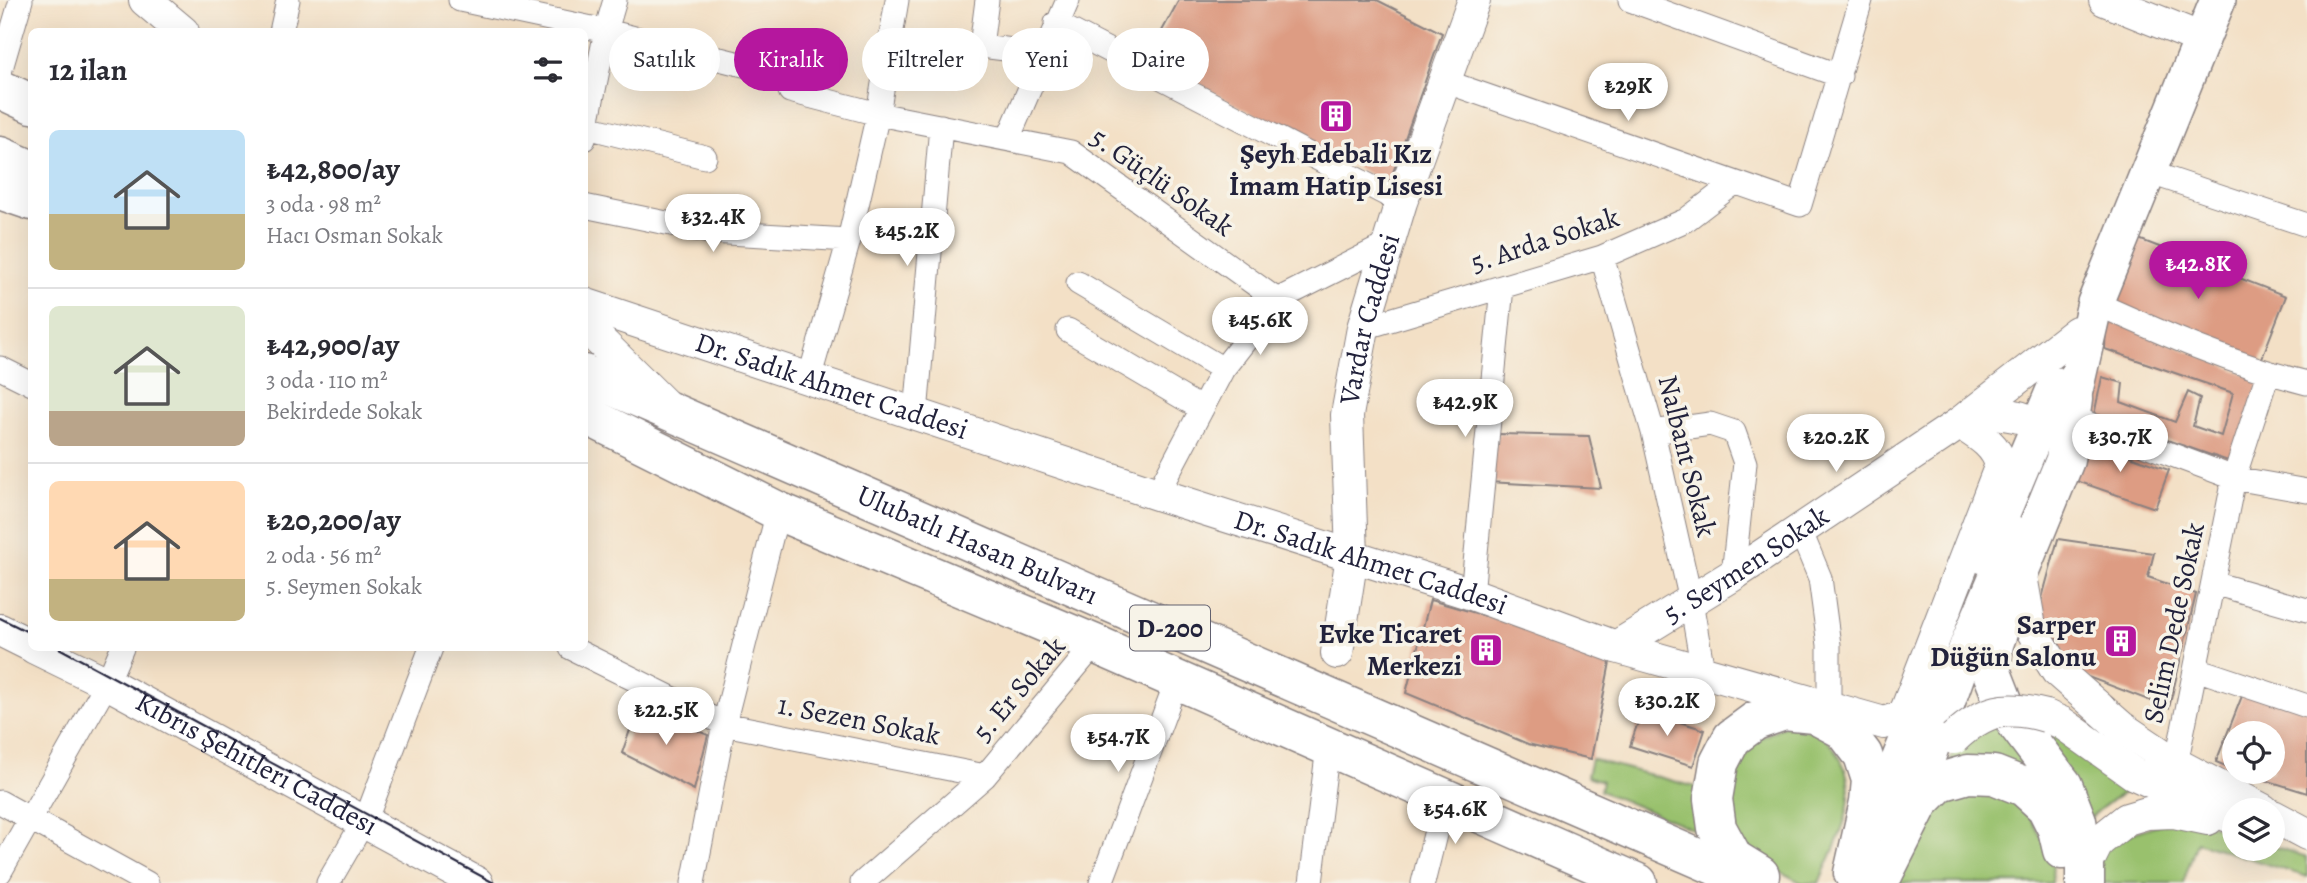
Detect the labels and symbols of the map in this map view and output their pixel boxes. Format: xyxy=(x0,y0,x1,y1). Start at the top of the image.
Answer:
pin: ₺29K xyxy=(1587,64,1669,123)
building icon: Şeyh Edebali Kız İmam Hatip Lisesi xyxy=(1317,97,1355,135)
street label: 5. Güçlü Sokak xyxy=(1083,119,1241,245)
place label: Şeyh Edebali Kız İmam Hatip Lisesi xyxy=(1229,135,1443,205)
pin: ₺32.4K xyxy=(656,194,770,254)
street label: 5. Arda Sokak xyxy=(1466,198,1624,282)
pin: ₺45.2K xyxy=(850,208,964,268)
street label: Vardar Caddesi xyxy=(1330,229,1409,408)
pin: ₺42.8K xyxy=(2141,242,2255,301)
pin: ₺45.6K xyxy=(1203,298,1317,357)
street label: Dr. Sadık Ahmet Caddesi xyxy=(690,323,973,449)
street label: Nalbant Sokak xyxy=(1649,371,1725,541)
pin: ₺42.9K xyxy=(1408,380,1522,439)
pin: ₺20.2K xyxy=(1779,414,1893,474)
pin: ₺30.7K xyxy=(2063,414,2177,474)
street label: Ulubatlı Hasan Bulvarı xyxy=(851,476,1104,614)
street label: 5. Seymen Sokak xyxy=(1656,497,1836,632)
street label: Dr. Sadık Ahmet Caddesi xyxy=(1229,501,1513,624)
street label: Selim Dede Sokak xyxy=(2134,519,2214,727)
road number: D-200 xyxy=(1130,606,1210,650)
place label: Sarper Düğün Salonu xyxy=(1930,606,2097,676)
place label: Evke Ticaret Merkezi xyxy=(1319,615,1462,685)
building icon: Sarper Düğün Salonu xyxy=(2102,622,2140,660)
street label: 5. Er Sokak xyxy=(964,628,1074,750)
building icon: Evke Ticaret Merkezi xyxy=(1467,631,1505,669)
pin: ₺30.2K xyxy=(1610,678,1724,738)
street label: Kıbrıs Şehitleri Caddesi xyxy=(129,683,384,845)
street label: 1. Sezen Sokak xyxy=(774,686,944,754)
pin: ₺22.5K xyxy=(609,688,723,747)
pin: ₺54.7K xyxy=(1061,714,1175,774)
pin: ₺54.6K xyxy=(1398,786,1512,846)

